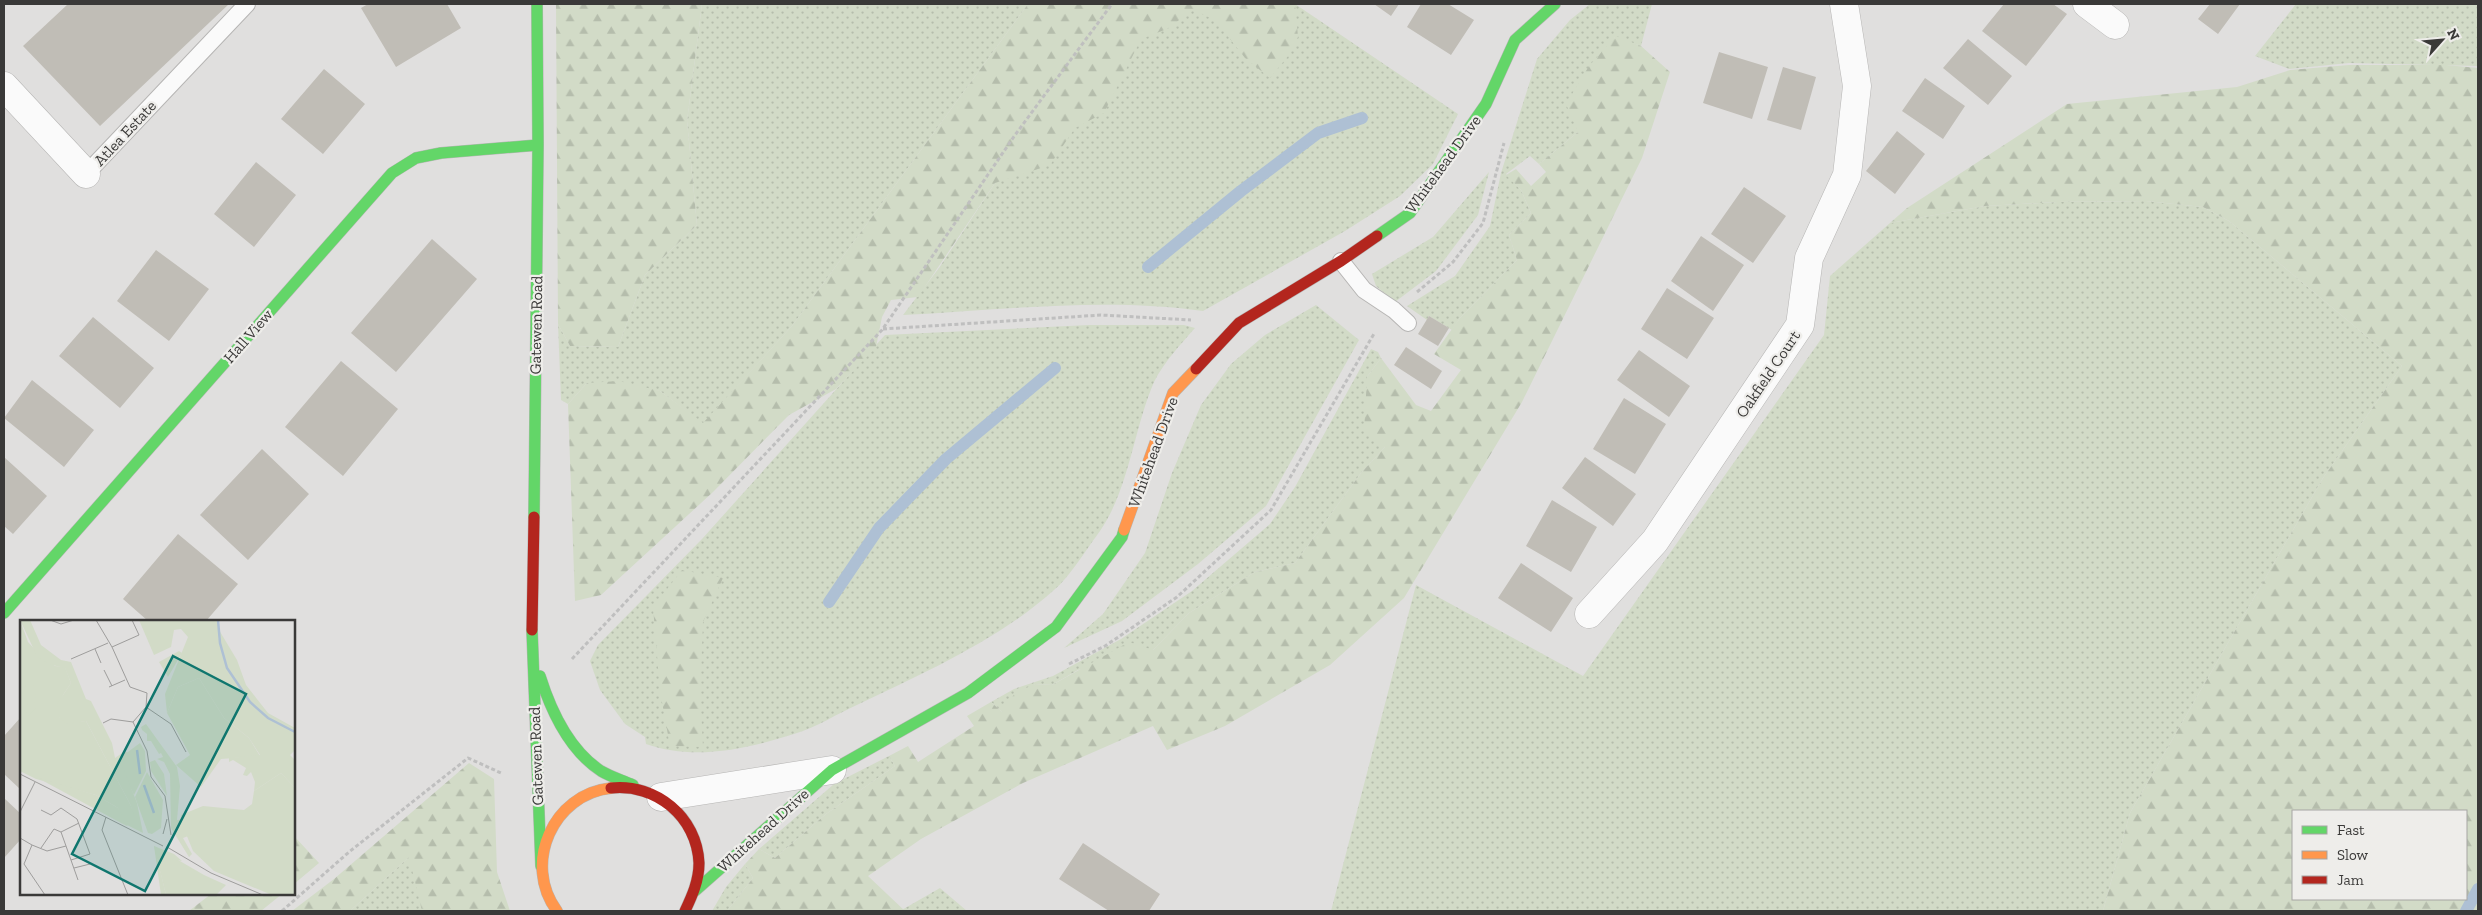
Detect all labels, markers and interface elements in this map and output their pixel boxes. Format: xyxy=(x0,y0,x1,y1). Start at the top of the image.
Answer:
north arrow xyxy=(2417,15,2467,65)
text: N xyxy=(2443,26,2463,43)
street label: Atlea Estate xyxy=(90,96,160,170)
street label: Whitehead Drive xyxy=(1401,111,1485,217)
street label: Gatewen Road xyxy=(526,275,546,375)
street label: Hall View xyxy=(219,305,277,367)
street label: Oakfield Court xyxy=(1732,327,1804,421)
street label: Whitehead Drive xyxy=(1124,394,1182,510)
inset map xyxy=(20,620,295,895)
street label: Gatewen Road xyxy=(525,706,547,806)
street label: Whitehead Drive xyxy=(713,784,813,876)
legend xyxy=(2292,810,2467,900)
text: Fast xyxy=(2337,821,2365,839)
text: Slow xyxy=(2337,846,2369,864)
text: Jam xyxy=(2337,871,2364,889)

